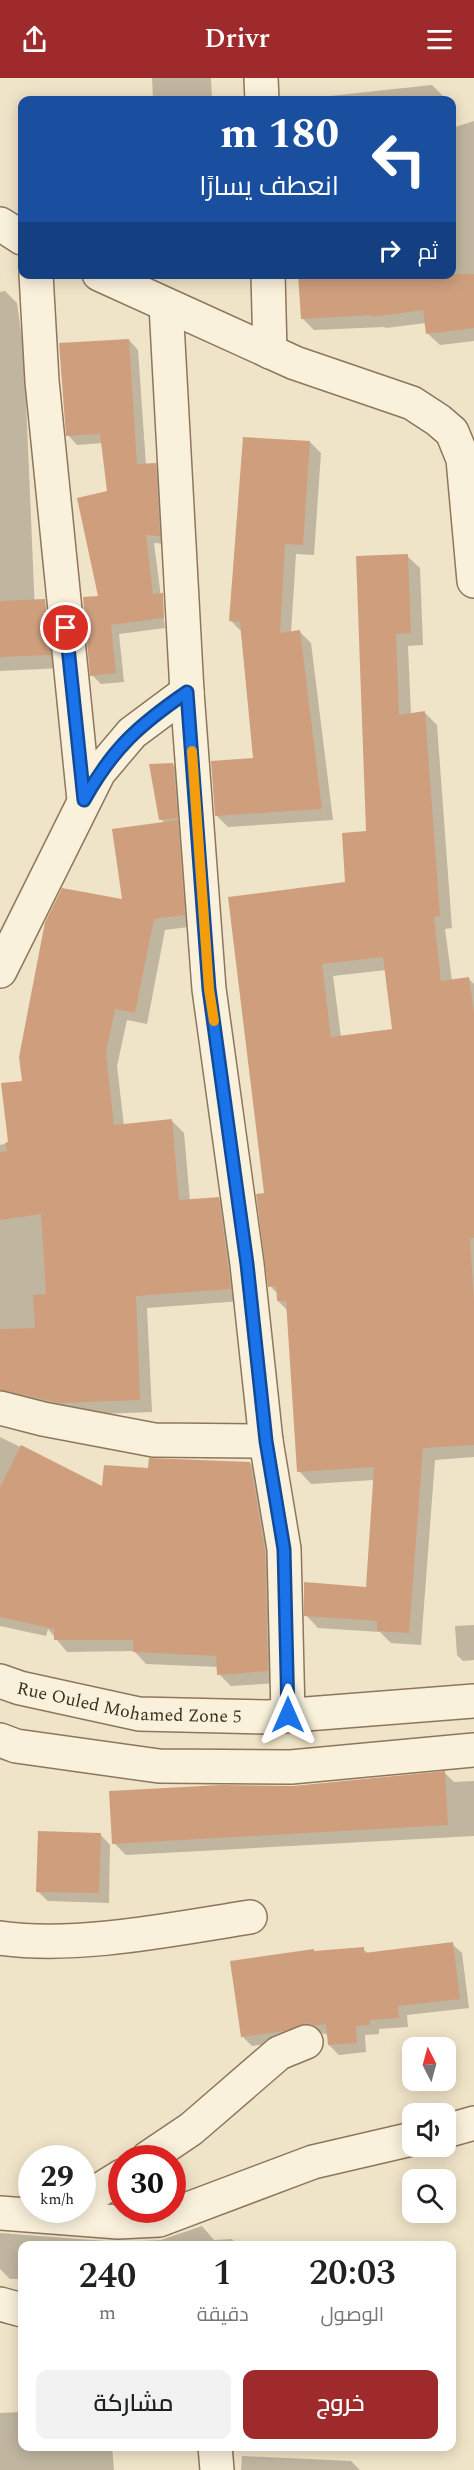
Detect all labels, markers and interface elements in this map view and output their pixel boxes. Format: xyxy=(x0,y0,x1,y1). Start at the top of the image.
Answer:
text: Drivr xyxy=(204,18,270,60)
icon: share xyxy=(18,23,51,56)
icon: menu xyxy=(423,23,456,56)
text: 180 m xyxy=(220,103,339,166)
icon: left xyxy=(360,120,438,198)
text: انعطف يسارًا xyxy=(199,166,339,208)
icon: right xyxy=(373,234,406,267)
text: ثم xyxy=(418,236,438,269)
pin xyxy=(40,602,91,653)
icon: arrive xyxy=(49,611,82,644)
street label: Rue Ouled Mohamed Zone 5 xyxy=(14,1674,242,1730)
position arrow xyxy=(256,1683,320,1747)
north arrow xyxy=(402,2037,456,2091)
map controls xyxy=(402,2037,456,2223)
button: sound xyxy=(402,2103,456,2157)
speed limit sign: 30 xyxy=(108,2145,186,2223)
text: 29 xyxy=(40,2154,74,2200)
button: search xyxy=(402,2169,456,2223)
text: km/h xyxy=(40,2188,74,2211)
text: 1 xyxy=(213,2246,232,2301)
text: 20:03 xyxy=(309,2246,396,2301)
text: 240 xyxy=(78,2249,136,2304)
text: m xyxy=(99,2298,116,2328)
text: دقيقة xyxy=(197,2300,249,2330)
text: الوصول xyxy=(320,2300,384,2330)
button: مشاركة xyxy=(36,2370,231,2439)
button: خروج xyxy=(243,2370,438,2439)

